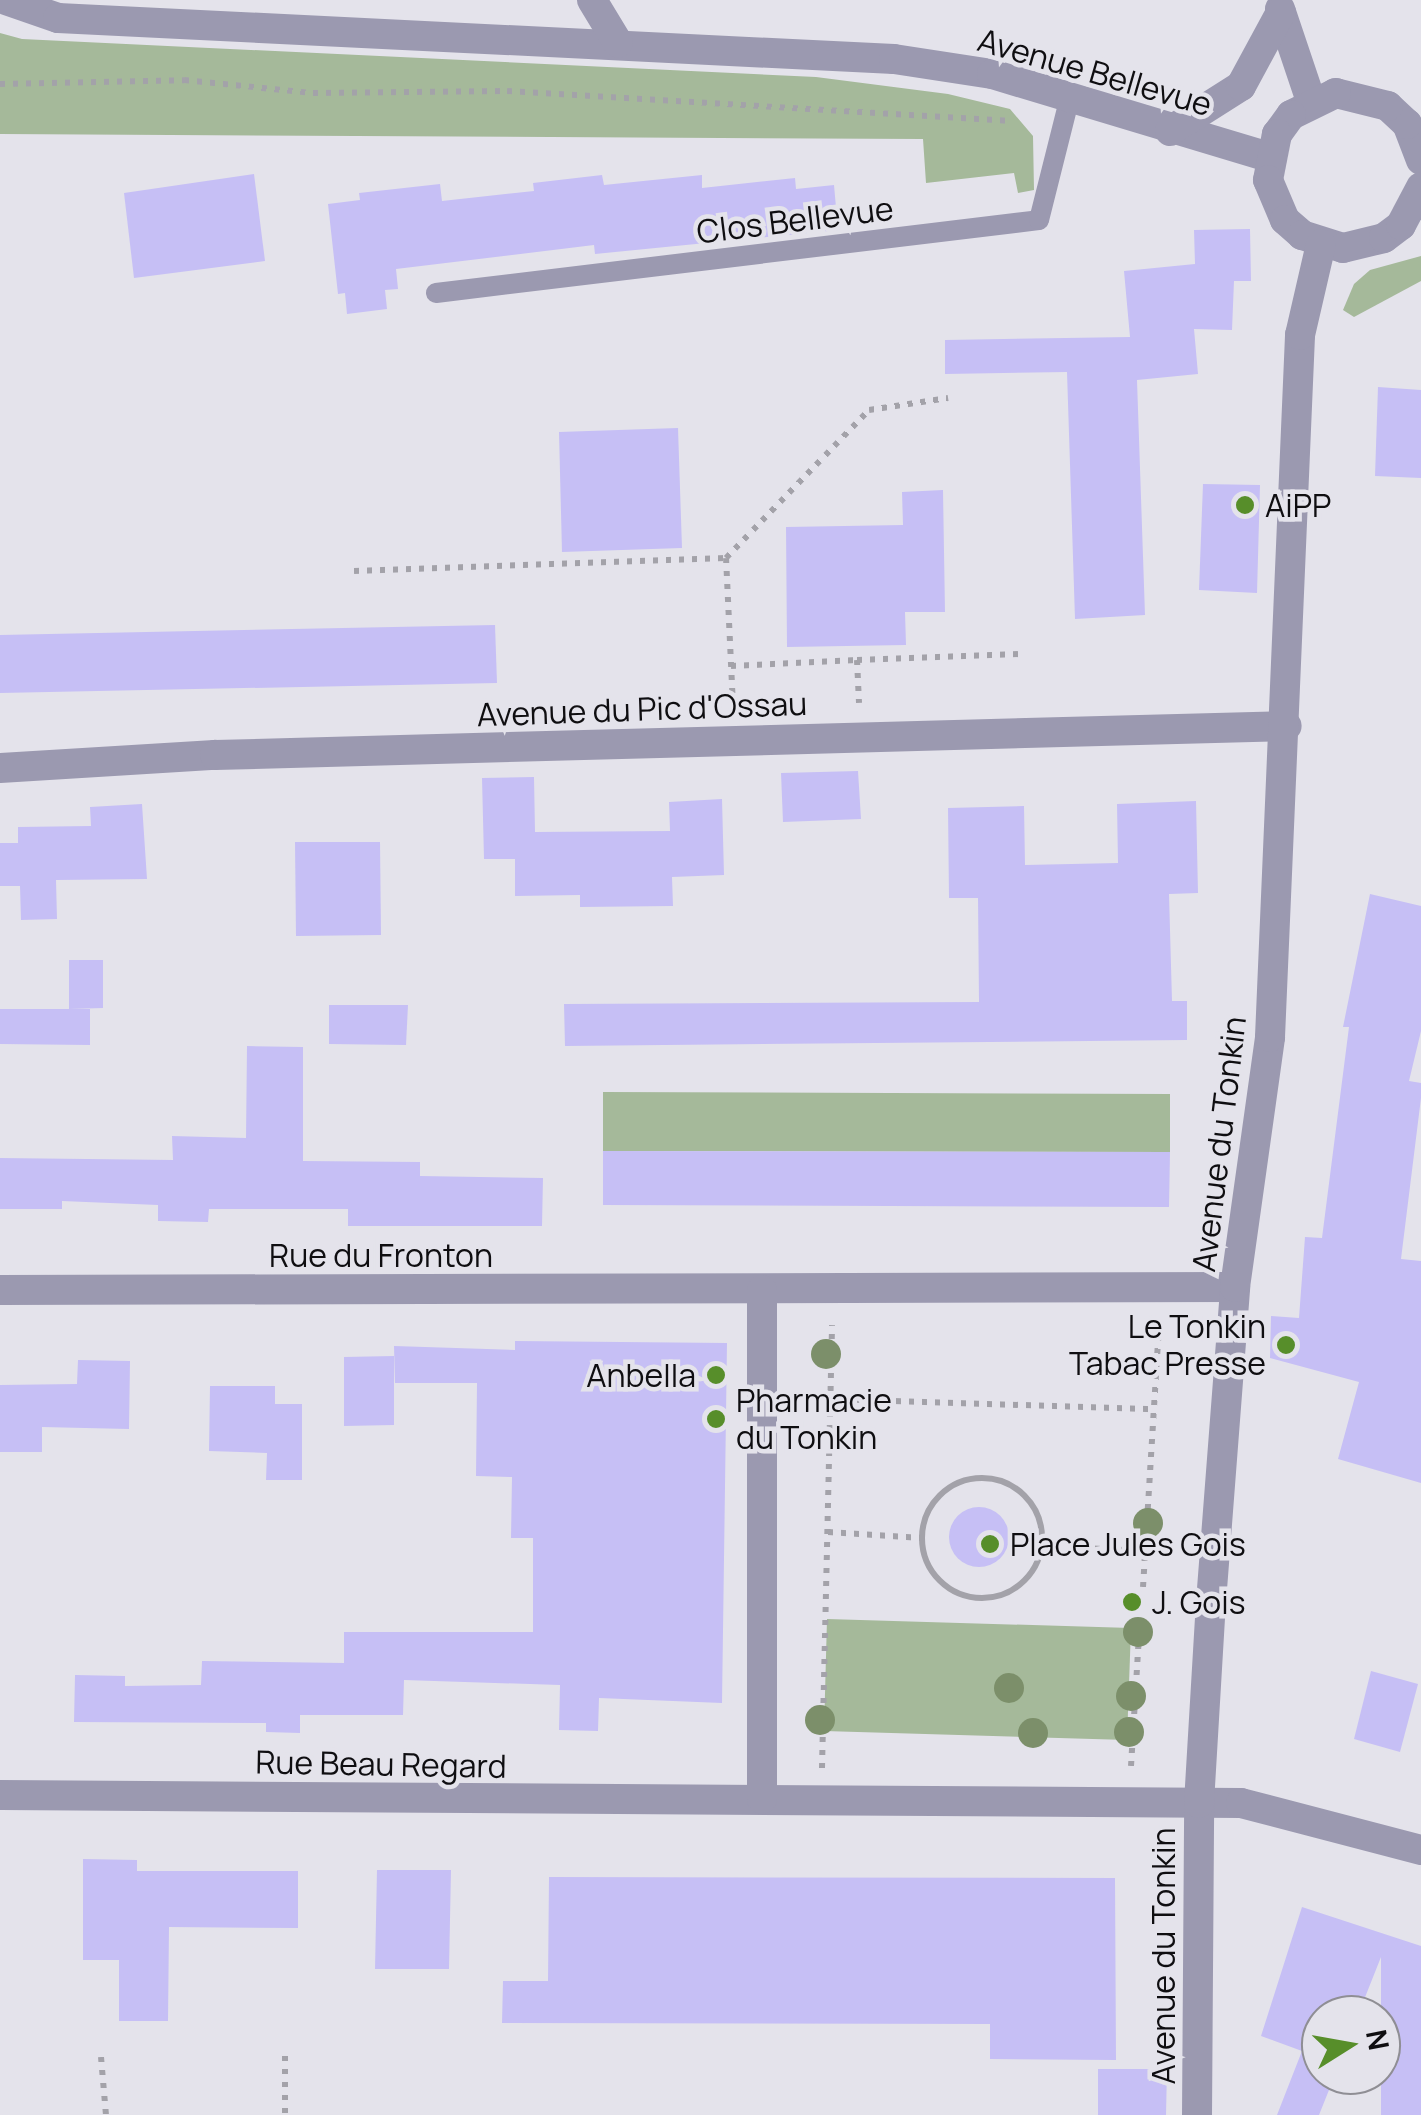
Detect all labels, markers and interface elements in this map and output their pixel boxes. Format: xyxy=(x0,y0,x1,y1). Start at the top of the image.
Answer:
street label: Avenue Bellevue xyxy=(974,20,1216,124)
street label: Clos Bellevue xyxy=(695,189,895,251)
place label: AiPP xyxy=(1265,486,1331,524)
marker: AiPP xyxy=(1234,494,1256,516)
street label: Avenue du Pic d'Ossau xyxy=(476,684,808,734)
street label: Avenue du Tonkin xyxy=(1184,1014,1254,1274)
street label: Rue du Fronton xyxy=(269,1236,493,1274)
place label: Le Tonkin Tabac Presse xyxy=(1069,1308,1266,1383)
marker: Le Tonkin Tabac Presse xyxy=(1275,1334,1297,1356)
place label: Anbella xyxy=(586,1356,696,1394)
marker: Anbella xyxy=(705,1364,727,1386)
place label: Pharmacie du Tonkin xyxy=(736,1382,892,1457)
marker: Pharmacie du Tonkin xyxy=(705,1408,727,1430)
place label: Place Jules Gois xyxy=(1010,1525,1246,1563)
marker: Place Jules Gois xyxy=(979,1533,1001,1555)
place label: J. Gois xyxy=(1152,1583,1246,1621)
marker: J. Gois xyxy=(1121,1591,1143,1613)
street label: Rue Beau Regard xyxy=(255,1743,507,1785)
street label: Avenue du Tonkin xyxy=(1144,1827,1182,2085)
north arrow xyxy=(1301,1995,1401,2095)
text: N xyxy=(1358,2026,1399,2053)

